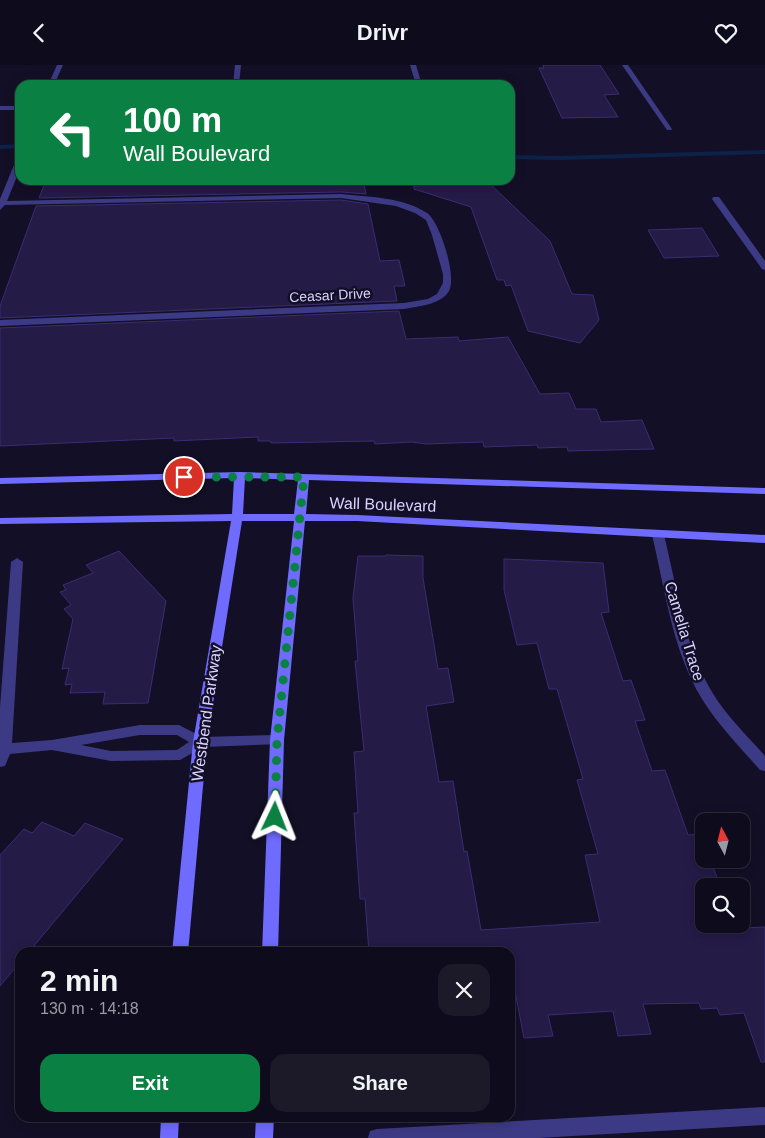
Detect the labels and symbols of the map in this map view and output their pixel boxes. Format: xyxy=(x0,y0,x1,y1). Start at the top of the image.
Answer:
street label: Ceasar Drive xyxy=(289,285,371,305)
pin xyxy=(163,456,205,498)
street label: Wall Boulevard xyxy=(329,494,437,515)
street label: Camelia Trace xyxy=(661,579,708,683)
street label: Westbend Parkway xyxy=(189,644,224,782)
position arrow xyxy=(248,790,300,842)
north arrow xyxy=(695,813,750,867)

